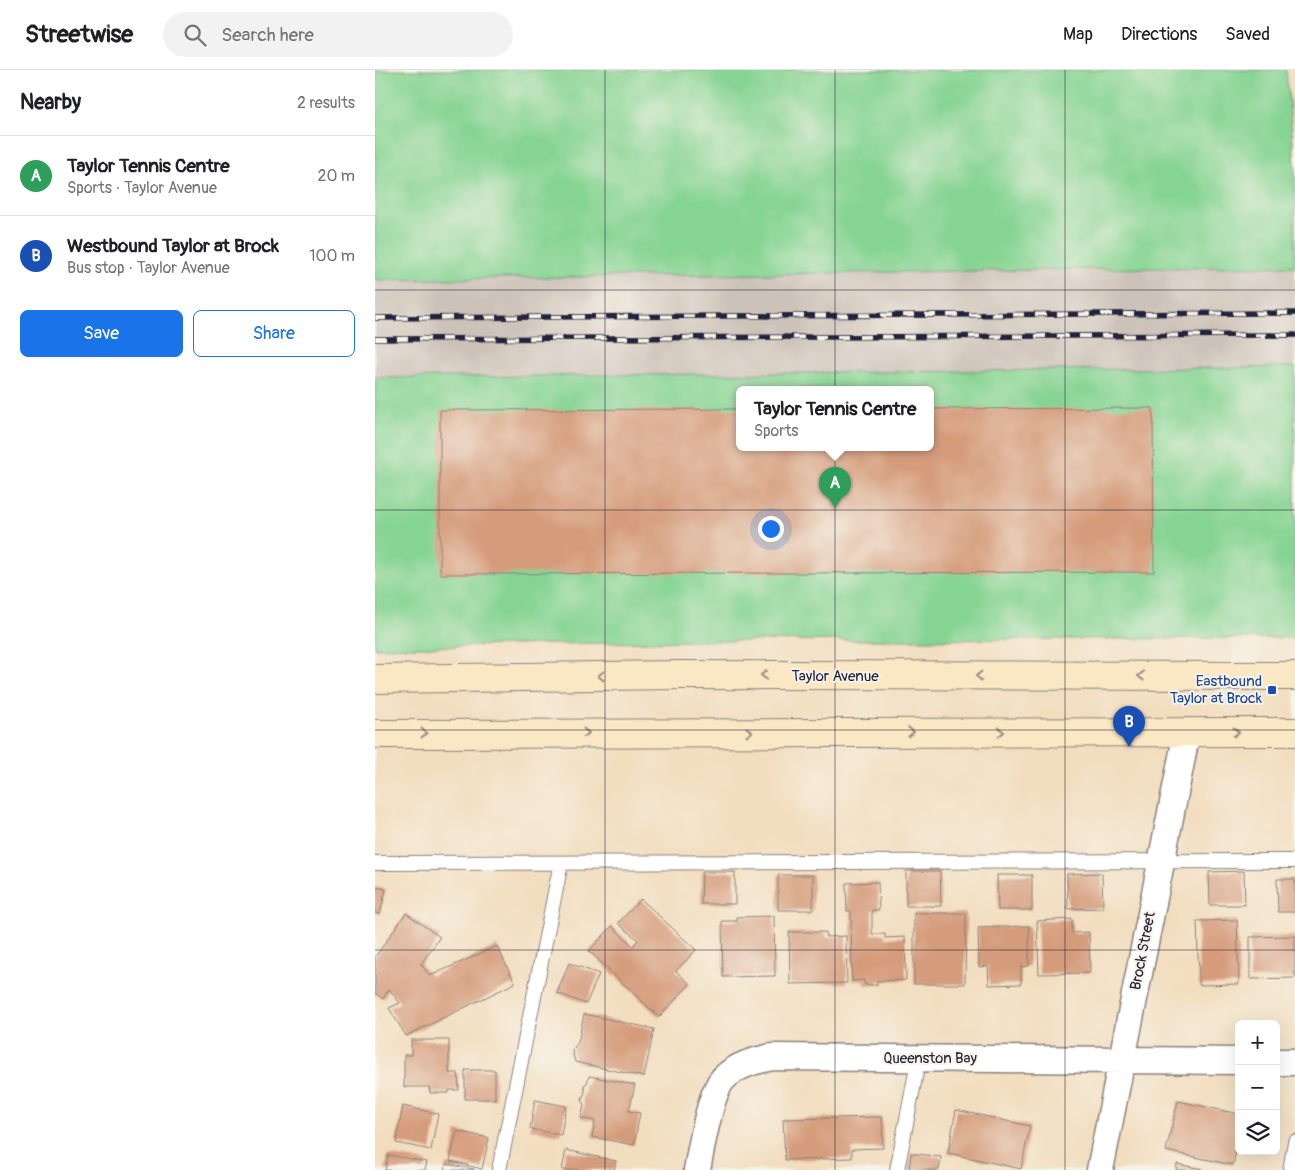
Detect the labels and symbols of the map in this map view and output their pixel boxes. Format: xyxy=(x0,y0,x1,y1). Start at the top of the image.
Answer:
pin: A xyxy=(819,467,851,508)
your location xyxy=(758,516,784,542)
street label: Taylor Avenue xyxy=(791,667,879,686)
one-way arrow xyxy=(760,670,768,680)
one-way arrow xyxy=(597,671,605,681)
one-way arrow xyxy=(975,671,982,681)
one-way arrow xyxy=(1137,671,1145,681)
place label: Eastbound Taylor at Brock xyxy=(1170,672,1263,708)
marker: Eastbound Taylor at Brock xyxy=(1266,684,1278,696)
pin: B xyxy=(1113,706,1145,747)
one-way arrow xyxy=(582,727,590,738)
one-way arrow xyxy=(745,727,753,737)
one-way arrow xyxy=(908,727,915,737)
one-way arrow xyxy=(998,727,1006,737)
one-way arrow xyxy=(1232,727,1240,737)
one-way arrow xyxy=(420,728,428,738)
street label: Brock Street xyxy=(1126,909,1160,992)
street label: Queenston Bay xyxy=(883,1049,977,1068)

